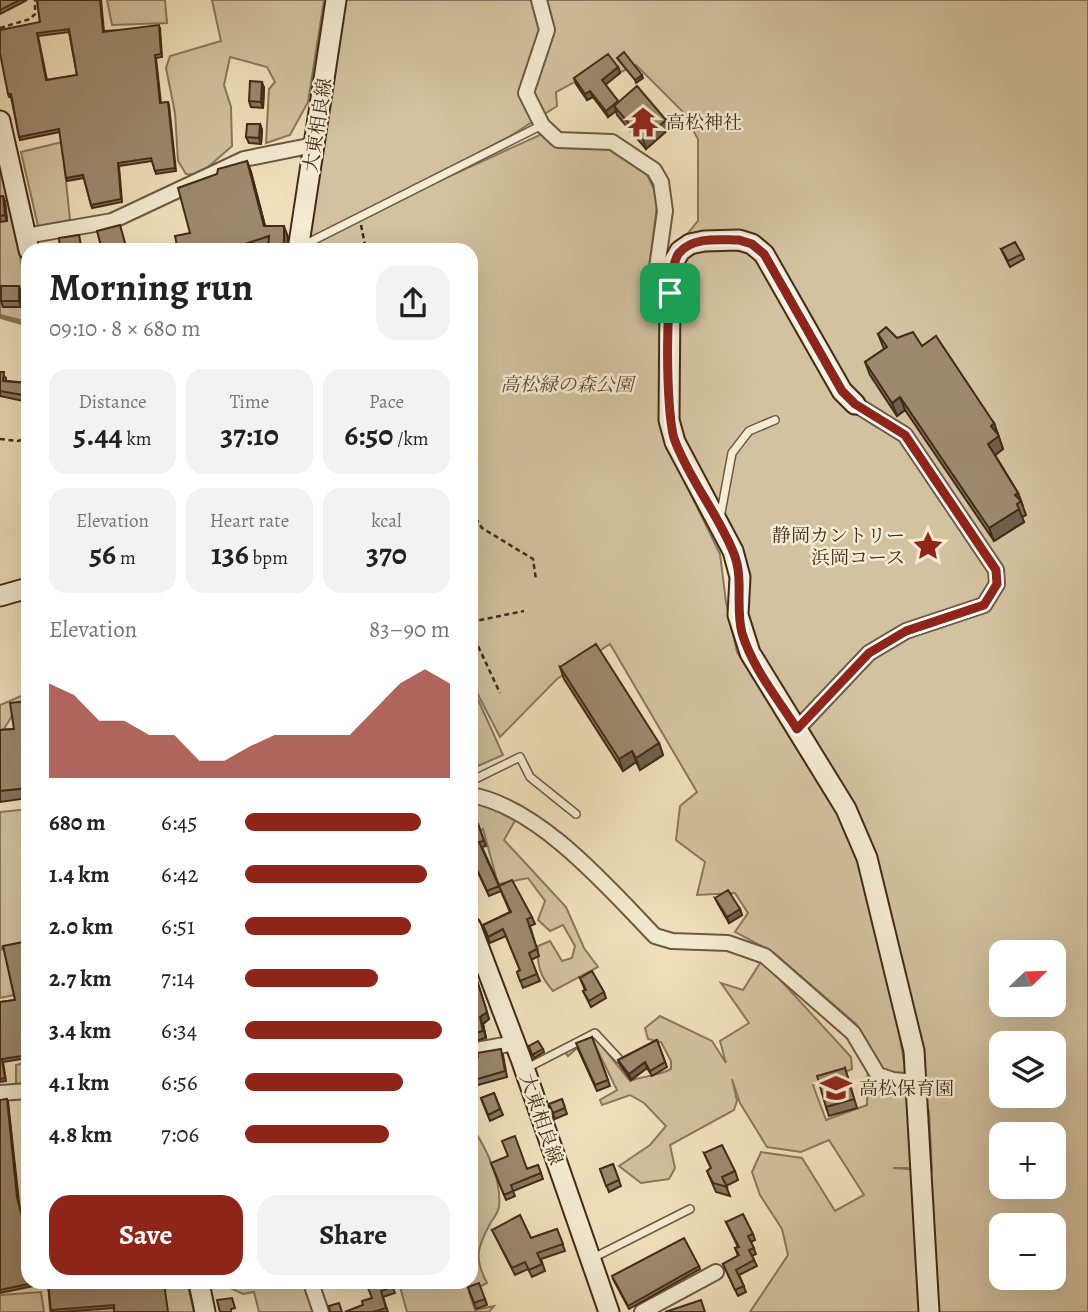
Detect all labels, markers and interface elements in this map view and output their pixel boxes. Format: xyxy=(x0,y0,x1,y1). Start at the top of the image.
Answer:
street label: 大東相良線 xyxy=(298,76,338,174)
temple icon: 高松神社 xyxy=(626,105,660,139)
place label: 高松神社 xyxy=(666,110,742,136)
text: Morning run xyxy=(49,261,253,313)
pin xyxy=(640,263,700,323)
button: share xyxy=(376,266,450,340)
icon: arrive xyxy=(651,274,689,312)
text: 09:10 · 8 × 680 m xyxy=(49,313,201,344)
park label: 高松緑の森公園 xyxy=(500,372,636,398)
text: Distance xyxy=(78,389,147,415)
text: Time xyxy=(230,389,269,415)
text: Pace xyxy=(369,389,404,415)
text: 5.44 xyxy=(73,415,123,455)
text: 37:10 xyxy=(220,415,279,455)
text: 6:50 xyxy=(344,415,393,455)
text: km xyxy=(123,426,152,452)
text: /km xyxy=(393,426,429,452)
text: Elevation xyxy=(76,508,149,534)
text: Heart rate xyxy=(210,508,289,534)
text: kcal xyxy=(371,508,402,534)
place label: 静岡カントリー 浜岡コース xyxy=(772,523,905,571)
place icon: 静岡カントリー 浜岡コース xyxy=(911,529,945,563)
text: 56 xyxy=(89,534,116,574)
text: 136 xyxy=(211,534,249,574)
text: 370 xyxy=(366,534,407,574)
text: m xyxy=(116,545,136,571)
text: bpm xyxy=(249,545,288,571)
text: Elevation xyxy=(49,614,137,645)
text: 83–90 m xyxy=(369,614,450,645)
text: 680 m xyxy=(49,807,106,838)
text: 6:45 xyxy=(161,807,197,838)
text: 1.4 km xyxy=(49,859,110,890)
text: 6:42 xyxy=(161,859,198,890)
text: 2.0 km xyxy=(49,911,113,942)
text: 6:51 xyxy=(161,911,195,942)
north arrow xyxy=(989,940,1066,1017)
map controls xyxy=(989,940,1066,1290)
text: 2.7 km xyxy=(49,963,111,994)
text: 7:14 xyxy=(161,963,194,994)
text: 3.4 km xyxy=(49,1015,111,1046)
text: 6:34 xyxy=(161,1015,197,1046)
button: layers xyxy=(989,1031,1066,1108)
text: 4.1 km xyxy=(49,1067,110,1098)
text: 6:56 xyxy=(161,1067,198,1098)
street label: 大東相良線 xyxy=(513,1070,569,1168)
school or university icon: 高松保育園 xyxy=(819,1071,853,1105)
place label: 高松保育園 xyxy=(859,1076,954,1102)
text: 4.8 km xyxy=(49,1119,112,1150)
text: 7:06 xyxy=(161,1119,199,1150)
button: + xyxy=(989,1122,1066,1199)
button: Save xyxy=(49,1195,243,1275)
button: Share xyxy=(257,1195,450,1275)
button: − xyxy=(989,1213,1066,1290)

